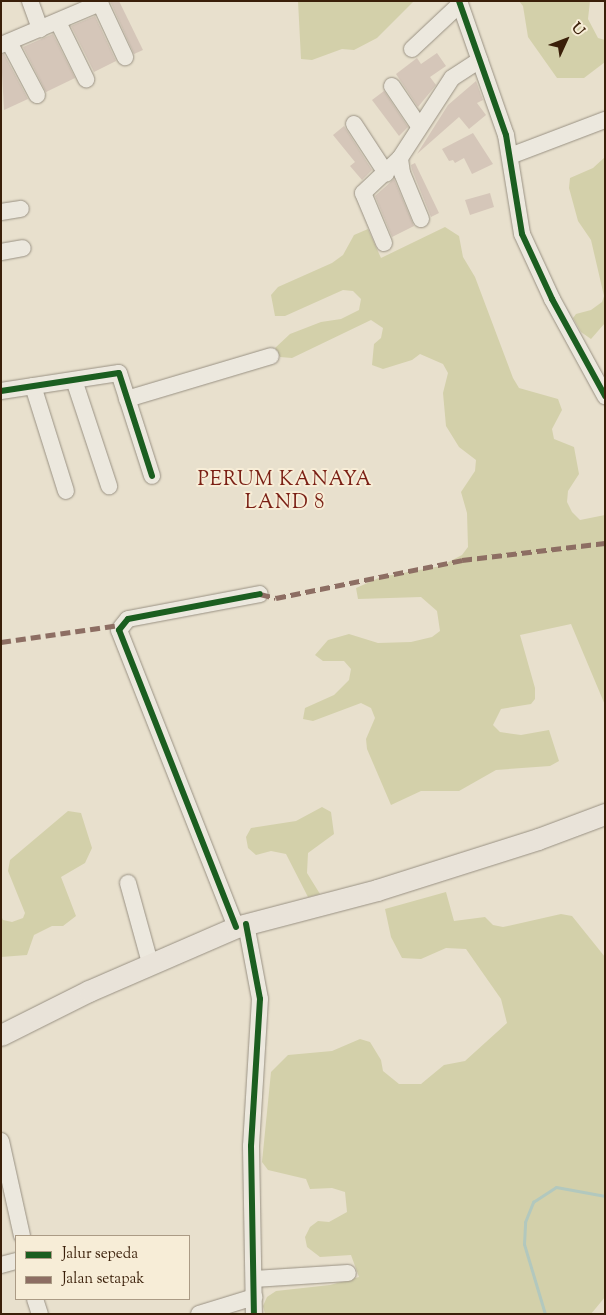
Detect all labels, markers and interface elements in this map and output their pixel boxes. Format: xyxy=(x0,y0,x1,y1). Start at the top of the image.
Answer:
north arrow xyxy=(541,15,591,65)
text: U xyxy=(566,19,588,41)
district label: PERUM KANAYA LAND 8 xyxy=(196,468,374,515)
legend xyxy=(15,1235,190,1300)
text: Jalur sepeda xyxy=(62,1244,138,1265)
text: Jalan setapak xyxy=(62,1269,145,1290)

